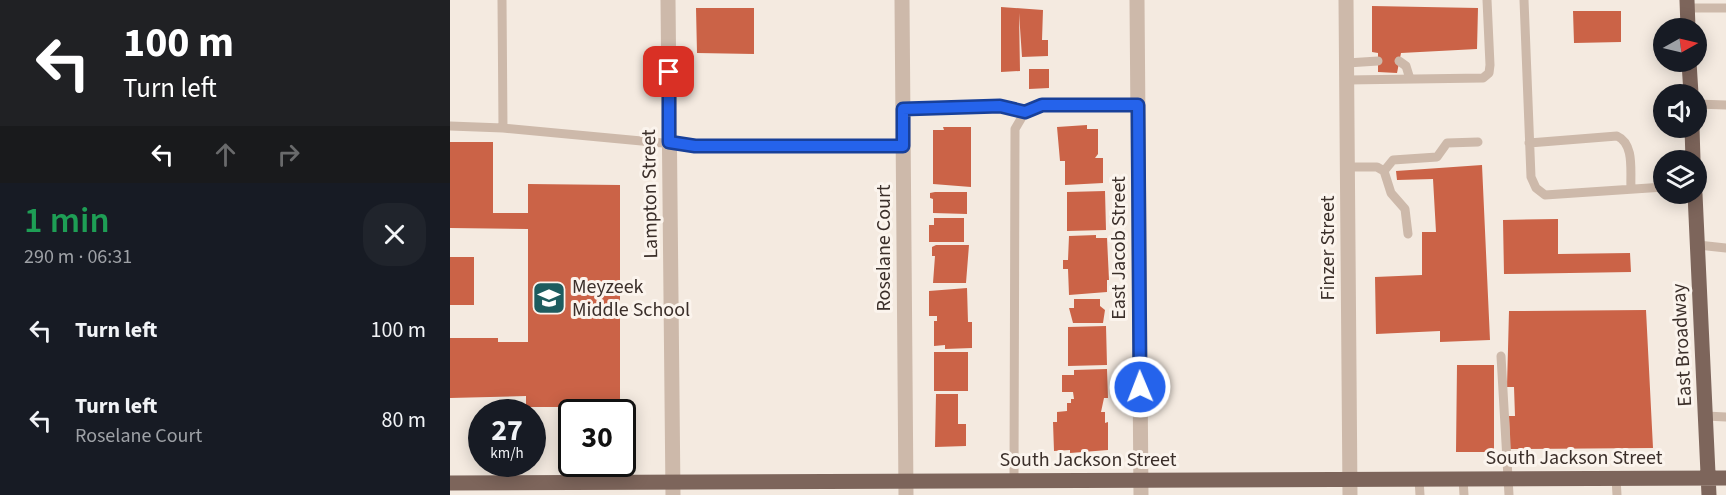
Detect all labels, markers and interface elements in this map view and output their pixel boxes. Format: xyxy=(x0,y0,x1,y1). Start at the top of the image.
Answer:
text: 100 m xyxy=(123,13,234,73)
north arrow xyxy=(1653,18,1707,72)
map controls xyxy=(1653,18,1707,204)
icon: left xyxy=(24,24,102,102)
pin xyxy=(643,46,694,97)
icon: arrive xyxy=(652,55,685,88)
text: Turn left xyxy=(123,69,217,108)
button: sound xyxy=(1653,84,1707,138)
street label: Lampton Street xyxy=(635,129,665,259)
icon: left xyxy=(146,138,179,171)
icon: ahead xyxy=(209,138,242,171)
icon: right xyxy=(272,138,305,171)
button: layers xyxy=(1653,150,1707,204)
street label: East Jacob Street xyxy=(1105,176,1133,320)
street label: Roselane Court xyxy=(870,184,898,312)
text: 1 min xyxy=(24,195,110,246)
street label: Finzer Street xyxy=(1314,195,1342,301)
button: close xyxy=(363,203,426,266)
text: 290 m · 06:31 xyxy=(24,243,132,271)
place label: Meyzeek Middle School xyxy=(572,273,690,324)
school or university icon: Meyzeek Middle School xyxy=(531,280,567,316)
street label: East Broadway xyxy=(1665,282,1699,407)
icon: left xyxy=(24,314,57,347)
text: Turn left xyxy=(75,314,157,346)
text: 100 m xyxy=(371,314,426,346)
position arrow xyxy=(1108,355,1172,419)
text: Turn left xyxy=(75,390,157,422)
speed limit sign: 30 xyxy=(558,399,636,477)
icon: left xyxy=(24,404,57,437)
text: 80 m xyxy=(381,404,426,436)
text: 27 xyxy=(491,409,523,452)
text: Roselane Court xyxy=(75,422,202,450)
text: km/h xyxy=(490,443,524,464)
street label: South Jackson Street xyxy=(1486,444,1663,472)
street label: South Jackson Street xyxy=(1000,446,1177,474)

